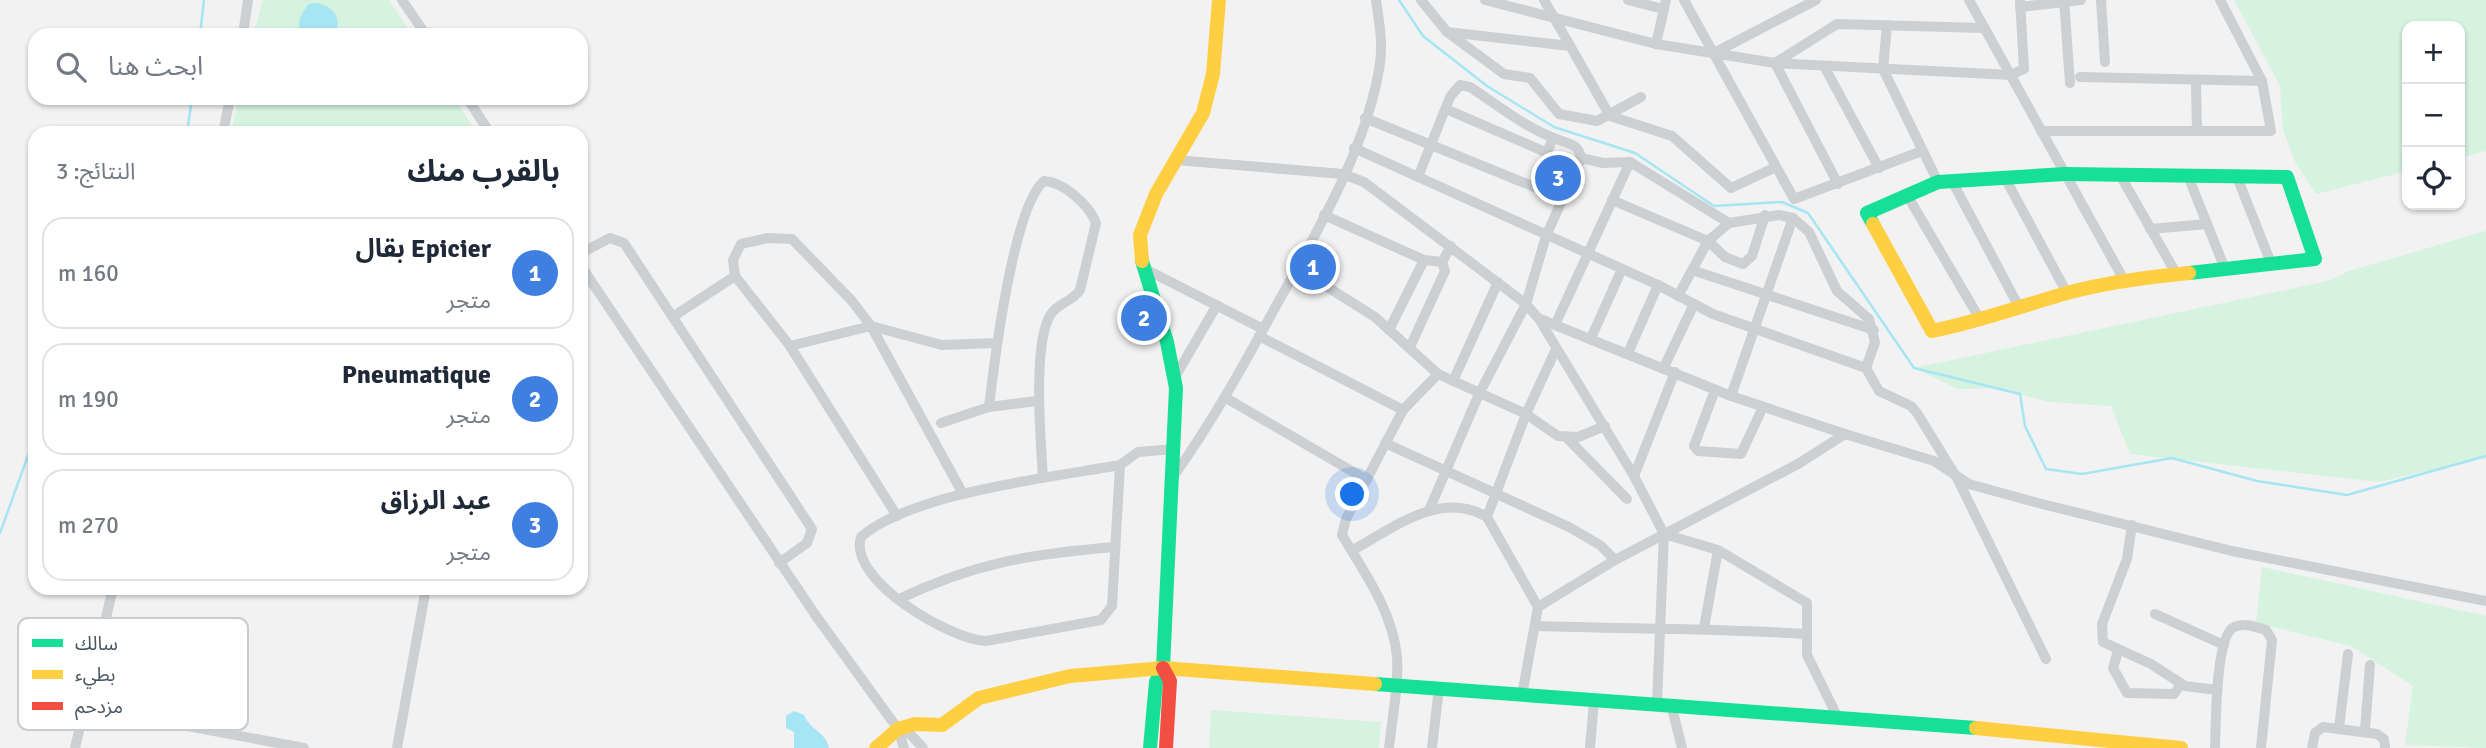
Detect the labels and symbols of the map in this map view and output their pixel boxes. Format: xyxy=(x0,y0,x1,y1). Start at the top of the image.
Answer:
pin: 3 xyxy=(1535,152,1581,204)
pin: 1 xyxy=(1290,241,1336,293)
pin: 2 xyxy=(1121,292,1167,344)
your location xyxy=(1335,477,1369,511)
legend xyxy=(18,618,248,730)
text: سالك xyxy=(75,632,118,656)
text: بطيء xyxy=(75,663,115,689)
text: مزدحم xyxy=(75,695,123,721)

